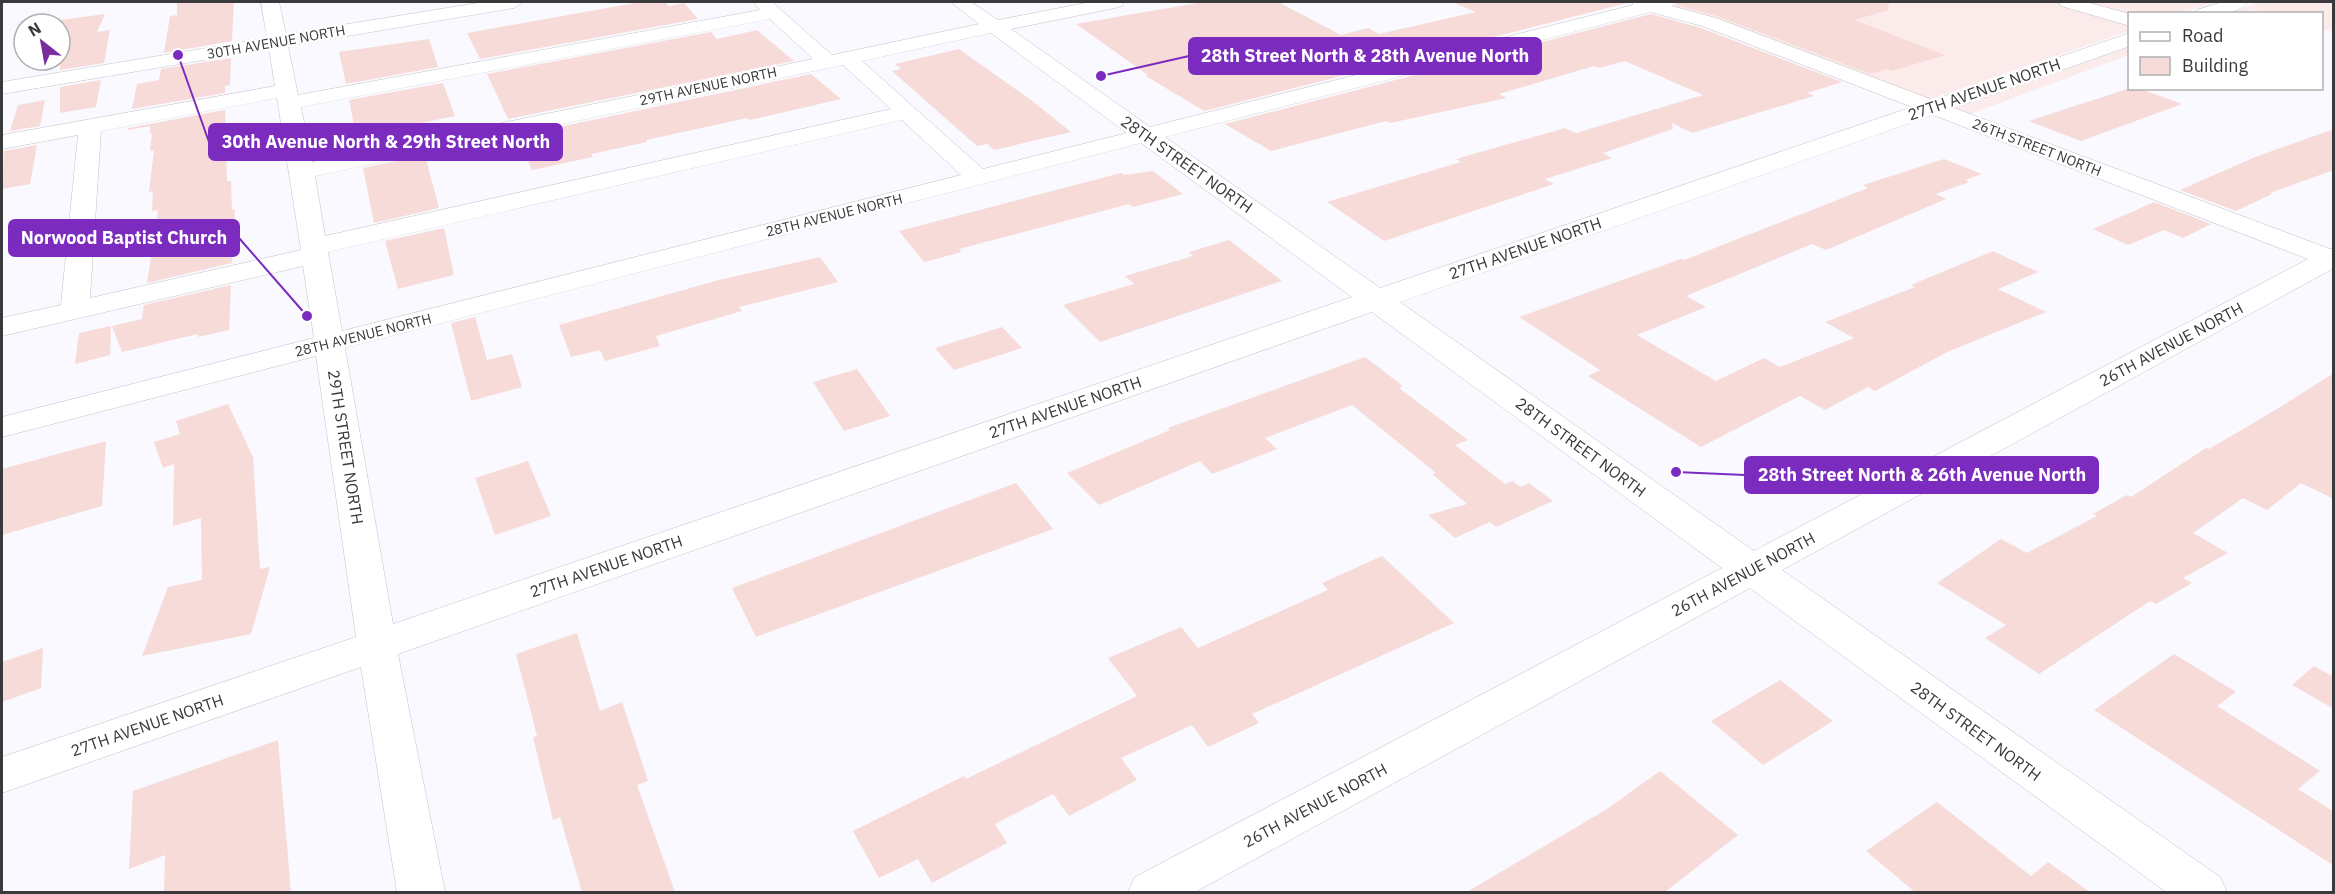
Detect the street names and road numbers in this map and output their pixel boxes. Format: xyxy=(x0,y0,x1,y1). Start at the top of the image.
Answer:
street label: 30TH AVENUE NORTH xyxy=(205,21,347,63)
street label: 27TH AVENUE NORTH xyxy=(1905,53,2063,125)
street label: 29TH AVENUE NORTH xyxy=(638,63,778,109)
street label: 28TH STREET NORTH xyxy=(1117,111,1257,217)
street label: 26TH STREET NORTH xyxy=(1970,114,2104,180)
street label: 28TH AVENUE NORTH xyxy=(764,189,904,241)
street label: 27TH AVENUE NORTH xyxy=(1446,212,1604,284)
street label: 26TH AVENUE NORTH xyxy=(2096,298,2246,390)
street label: 28TH AVENUE NORTH xyxy=(293,309,433,361)
street label: 29TH STREET NORTH xyxy=(324,368,368,526)
street label: 27TH AVENUE NORTH xyxy=(986,371,1144,443)
street label: 28TH STREET NORTH xyxy=(1512,393,1650,501)
street label: 26TH AVENUE NORTH xyxy=(1668,528,1818,620)
street label: 27TH AVENUE NORTH xyxy=(527,530,685,602)
street label: 28TH STREET NORTH xyxy=(1907,677,2045,785)
street label: 27TH AVENUE NORTH xyxy=(68,689,226,761)
street label: 26TH AVENUE NORTH xyxy=(1240,759,1390,851)

